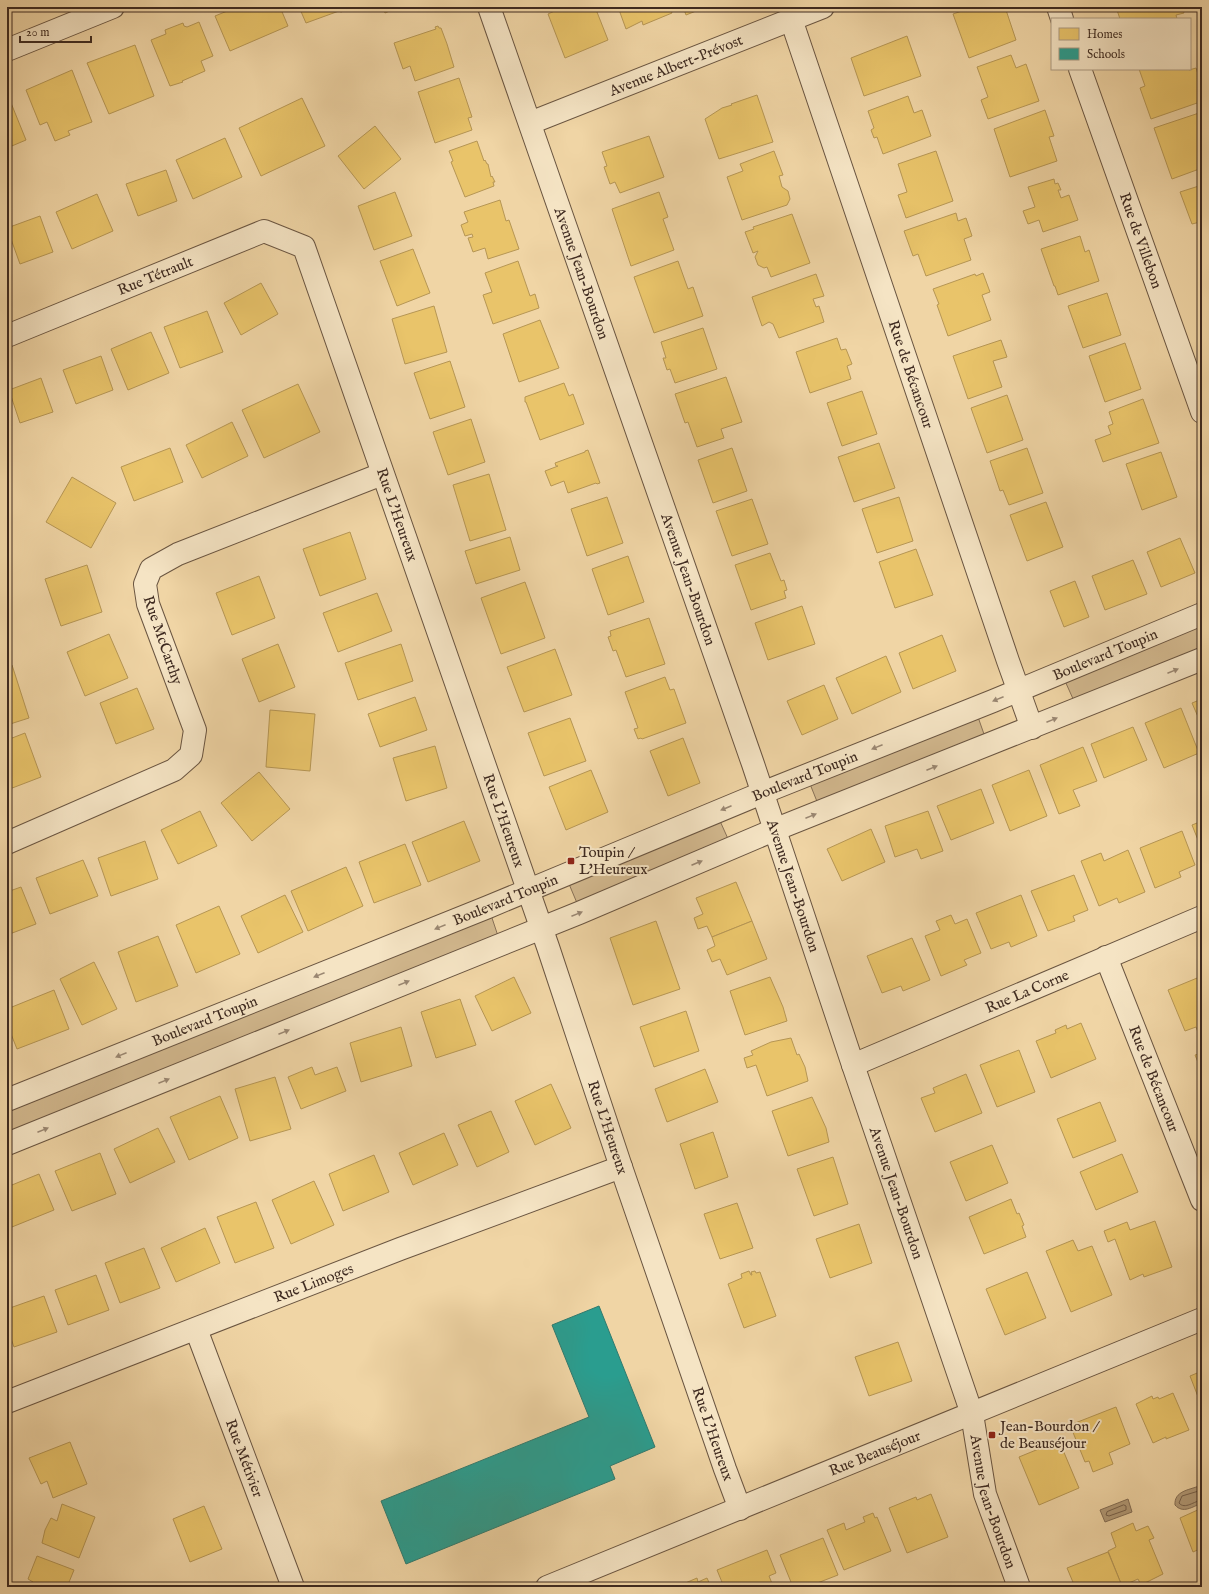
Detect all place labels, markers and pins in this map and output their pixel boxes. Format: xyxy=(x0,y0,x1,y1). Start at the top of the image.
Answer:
place label: Toupin / L'Heureux xyxy=(579,843,648,879)
marker: Toupin / L'Heureux xyxy=(566,856,576,866)
place label: Jean-Bourdon / de Beauséjour xyxy=(998,1417,1101,1453)
marker: Jean-Bourdon / de Beauséjour xyxy=(987,1430,997,1440)

